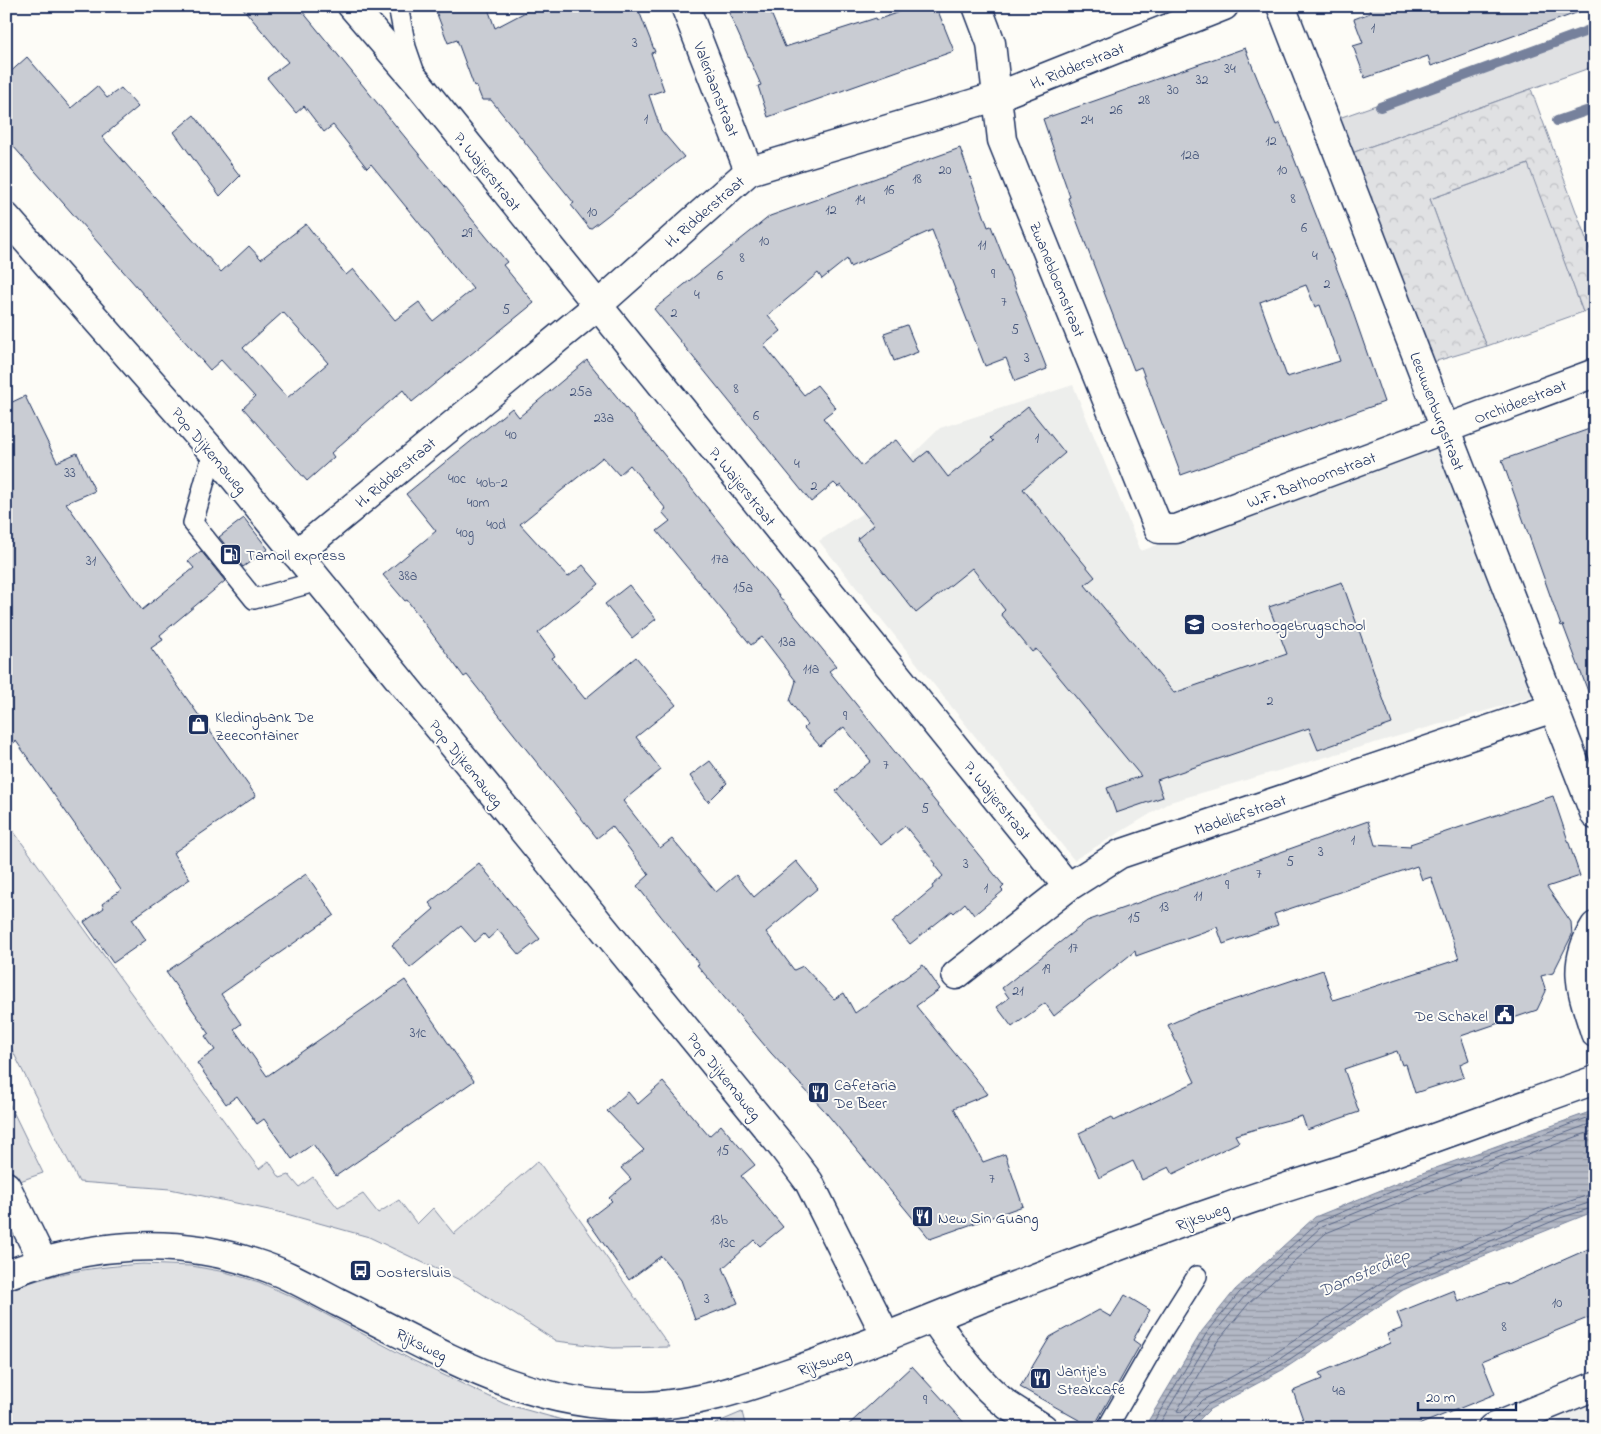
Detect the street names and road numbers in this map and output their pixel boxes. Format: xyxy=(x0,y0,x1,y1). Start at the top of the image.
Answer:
street label: H. Ridderstraat xyxy=(1027,37,1129,97)
street label: Valeriaanstraat xyxy=(686,38,745,141)
street label: P. Waijerstraat xyxy=(447,127,526,218)
street label: H. Ridderstraat xyxy=(660,170,751,254)
street label: Zwanebloemstraat xyxy=(1022,218,1091,342)
street label: Leeuwenburgstraat xyxy=(1402,349,1470,475)
street label: Orchideestraat xyxy=(1471,374,1571,432)
street label: Pop Dijkemaweg xyxy=(165,402,252,500)
street label: H. Ridderstraat xyxy=(350,432,443,515)
street label: P. Waijerstraat xyxy=(702,442,781,533)
street label: W.F. Bathoornstraat xyxy=(1244,446,1380,515)
street label: Pop Dijkemaweg xyxy=(422,715,509,813)
street label: P. Waijerstraat xyxy=(957,756,1036,847)
street label: Madeliefstraat xyxy=(1191,789,1290,843)
street label: Pop Dijkemaweg xyxy=(680,1028,767,1126)
street label: Rijksweg xyxy=(1173,1197,1233,1239)
street label: Rijksweg xyxy=(391,1323,451,1369)
street label: Rijksweg xyxy=(795,1342,855,1384)

